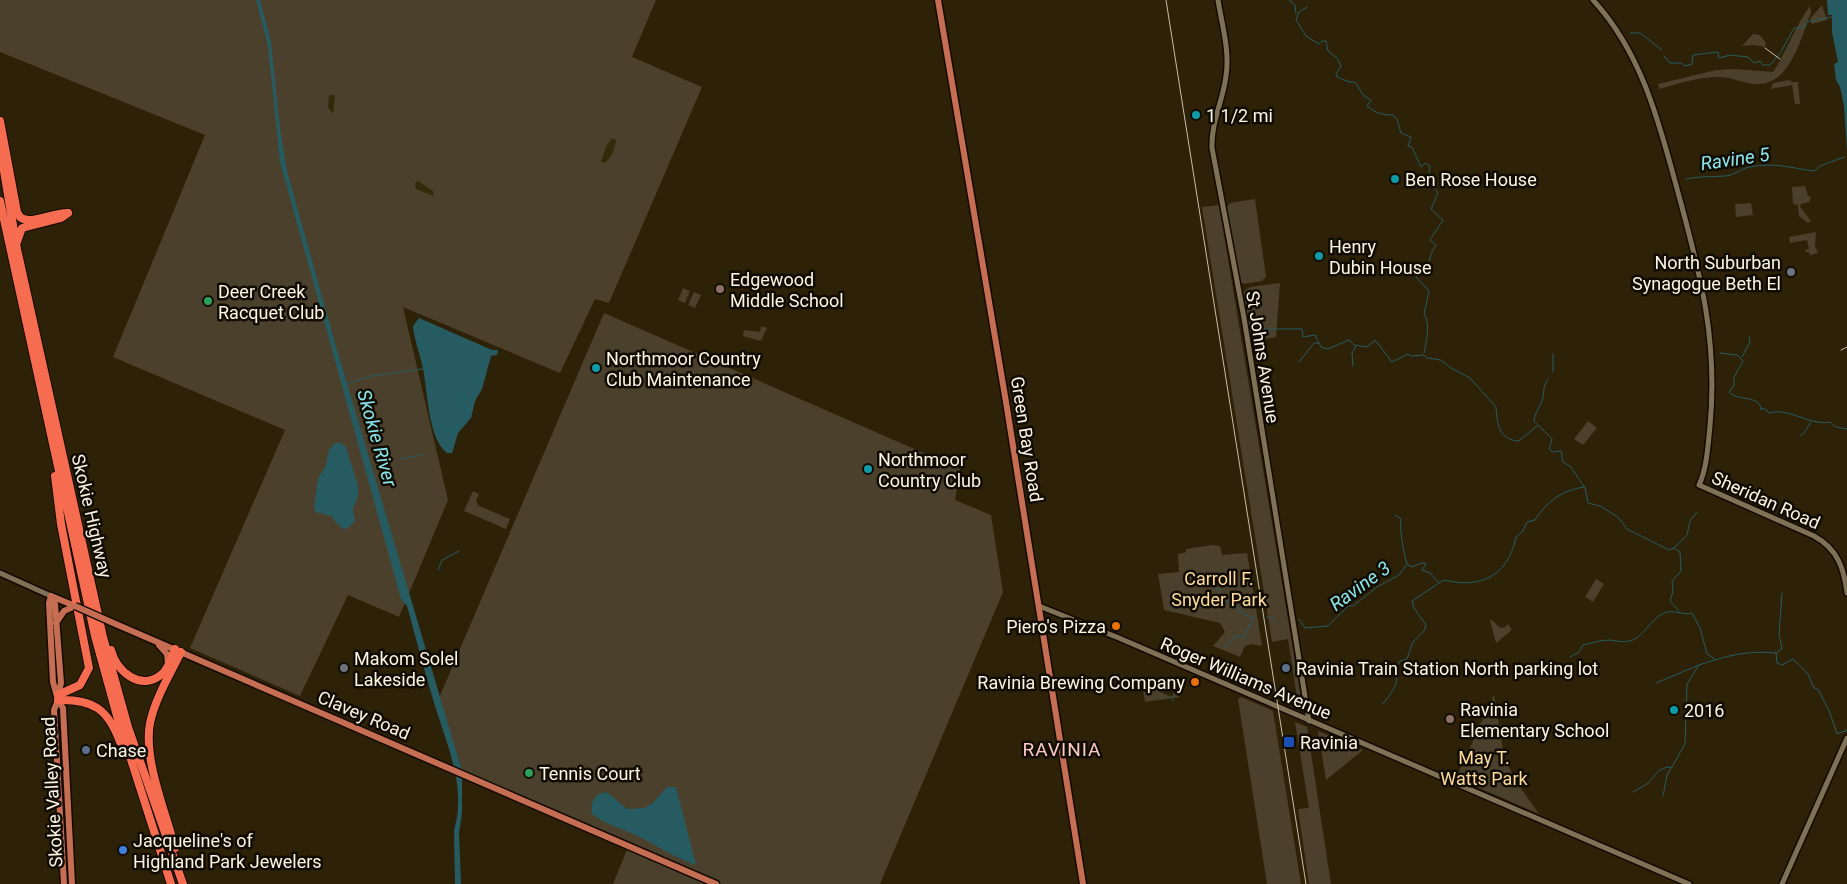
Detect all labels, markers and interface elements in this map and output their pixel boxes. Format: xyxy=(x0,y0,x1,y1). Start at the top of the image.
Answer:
place label: 1 1/2 mi xyxy=(1206,105,1273,126)
marker: 1 1/2 mi xyxy=(1190,109,1202,121)
water label: Ravine 5 xyxy=(1699,143,1772,175)
place label: Ben Rose House xyxy=(1405,169,1537,190)
marker: Ben Rose House xyxy=(1389,173,1401,185)
place label: Henry Dubin House xyxy=(1329,236,1432,278)
marker: Henry Dubin House xyxy=(1313,250,1325,262)
place label: North Suburban Synagogue Beth El xyxy=(1632,252,1781,294)
marker: North Suburban Synagogue Beth El xyxy=(1785,266,1797,278)
place label: Edgewood Middle School xyxy=(730,269,844,311)
place label: Deer Creek Racquet Club xyxy=(218,281,324,323)
marker: Edgewood Middle School xyxy=(714,283,726,295)
street label: St Johns Avenue xyxy=(1242,289,1284,425)
marker: Deer Creek Racquet Club xyxy=(202,295,214,307)
place label: Northmoor Country Club Maintenance xyxy=(606,348,761,390)
marker: Northmoor Country Club Maintenance xyxy=(590,362,602,374)
street label: Green Bay Road xyxy=(1007,375,1047,503)
water label: Skokie River xyxy=(352,387,402,490)
place label: Northmoor Country Club xyxy=(878,449,981,491)
street label: Skokie Highway xyxy=(68,452,117,580)
marker: Northmoor Country Club xyxy=(862,463,874,475)
street label: Sheridan Road xyxy=(1709,467,1823,533)
water label: Ravine 3 xyxy=(1325,556,1395,616)
park label: Carroll F. Snyder Park xyxy=(1171,568,1268,610)
place label: Piero's Pizza xyxy=(1006,616,1106,637)
marker: Piero's Pizza xyxy=(1110,620,1122,632)
street label: Roger Williams Avenue xyxy=(1158,633,1334,723)
place label: Makom Solel Lakeside xyxy=(354,648,458,690)
place label: Ravinia Train Station North parking lot xyxy=(1296,658,1598,679)
marker: Makom Solel Lakeside xyxy=(338,662,350,674)
marker: Ravinia Train Station North parking lot xyxy=(1280,662,1292,674)
place label: Ravinia Brewing Company xyxy=(977,672,1185,693)
marker: Ravinia Brewing Company xyxy=(1189,676,1201,688)
street label: Clavey Road xyxy=(315,686,413,744)
place label: Ravinia Elementary School xyxy=(1460,699,1609,741)
place label: 2016 xyxy=(1684,700,1724,721)
marker: 2016 xyxy=(1668,704,1680,716)
marker: Ravinia Elementary School xyxy=(1444,713,1456,725)
street label: Skokie Valley Road xyxy=(38,716,66,868)
place label: Ravinia xyxy=(1300,732,1358,753)
marker: Ravinia xyxy=(1282,735,1296,749)
district label: RAVINIA xyxy=(1023,738,1101,761)
place label: Chase xyxy=(96,740,146,761)
marker: Chase xyxy=(80,744,92,756)
park label: May T. Watts Park xyxy=(1440,747,1529,789)
place label: Tennis Court xyxy=(539,763,641,784)
marker: Tennis Court xyxy=(523,767,535,779)
place label: Jacqueline's of Highland Park Jewelers xyxy=(133,830,322,872)
marker: Jacqueline's of Highland Park Jewelers xyxy=(117,844,129,856)

